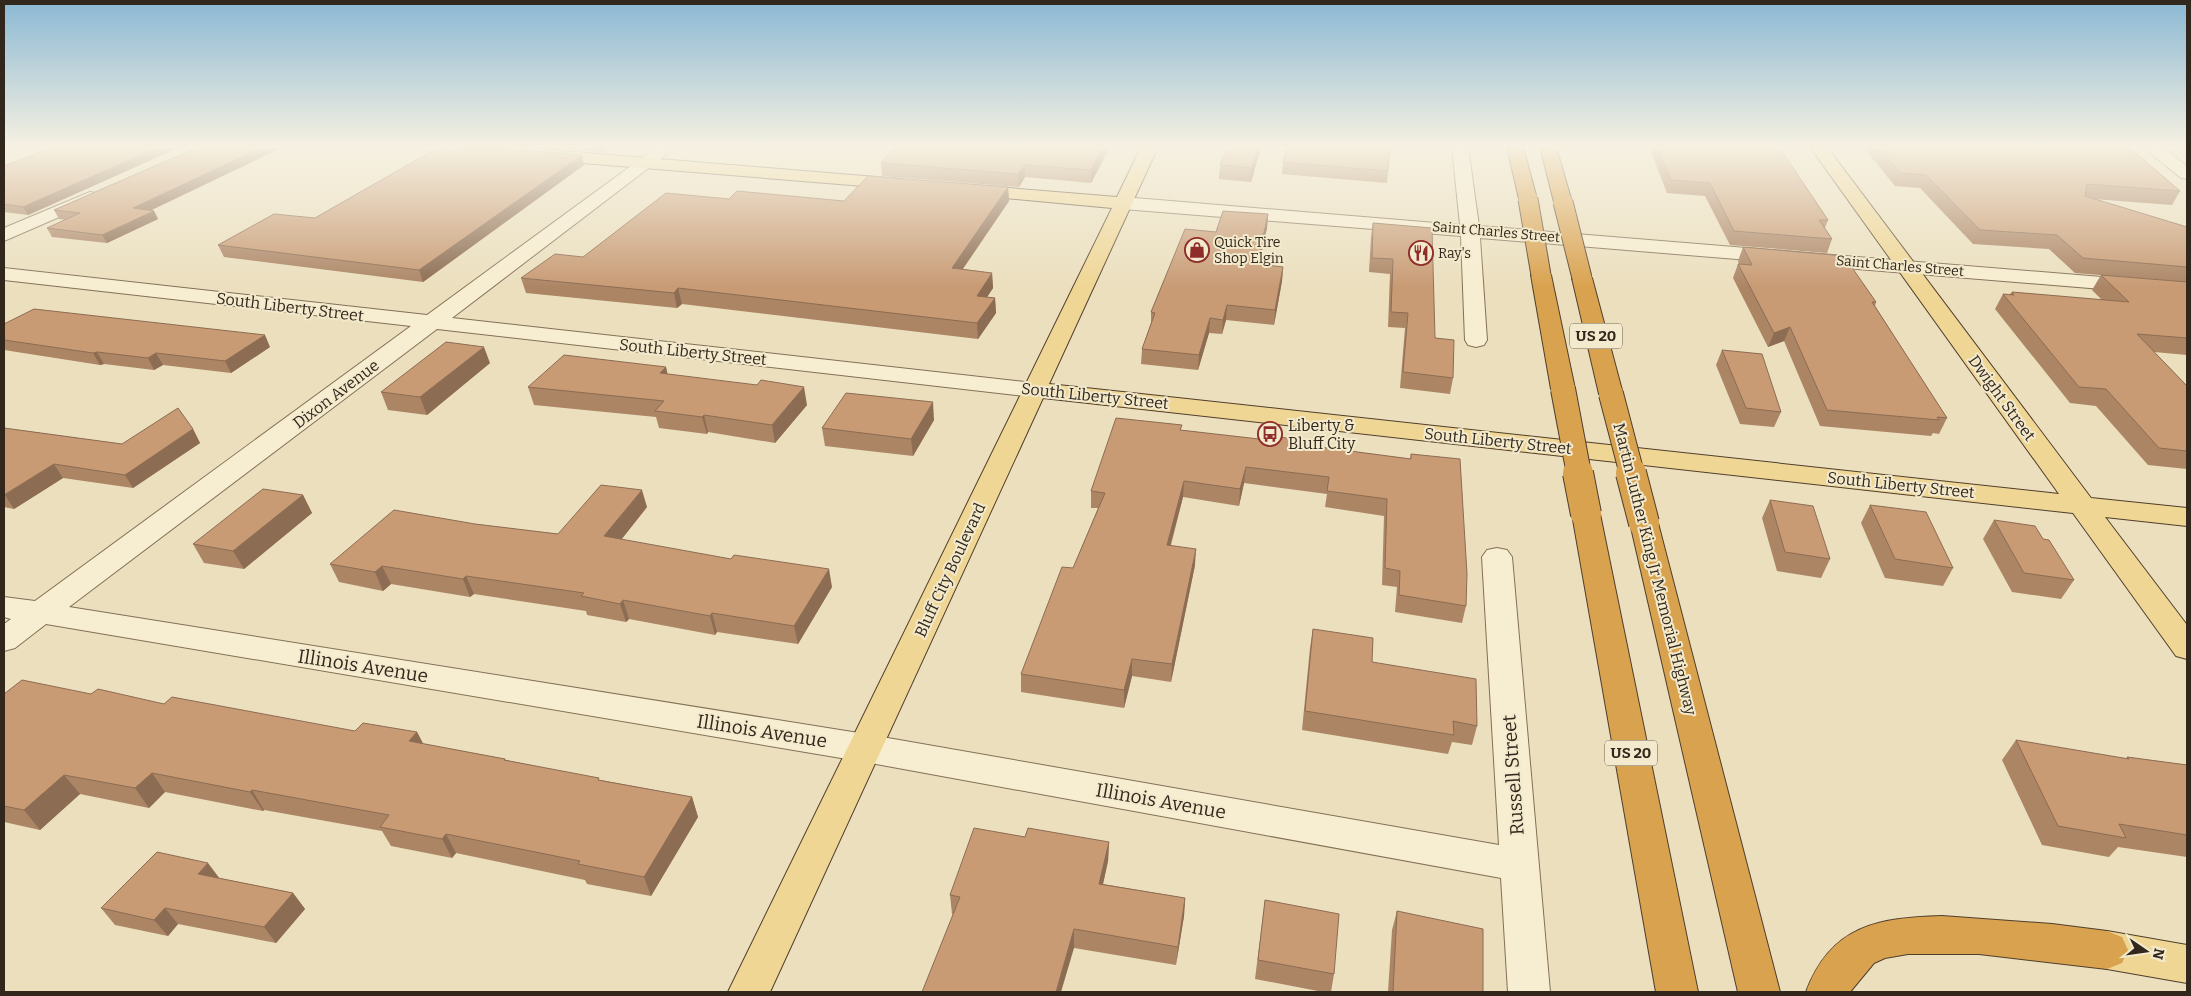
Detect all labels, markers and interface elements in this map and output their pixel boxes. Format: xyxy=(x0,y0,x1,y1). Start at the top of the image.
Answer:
street label: Saint Charles Street xyxy=(1431,218,1561,246)
place label: Quick Tire Shop Elgin xyxy=(1214,234,1284,267)
shop icon: Quick Tire Shop Elgin xyxy=(1184,237,1210,263)
restaurant icon: Ray's xyxy=(1408,240,1434,266)
place label: Ray's xyxy=(1438,245,1471,262)
street label: Saint Charles Street xyxy=(1835,252,1965,280)
street label: South Liberty Street xyxy=(215,289,365,325)
road number: US 20 xyxy=(1570,324,1622,348)
street label: South Liberty Street xyxy=(618,335,768,369)
street label: Dwight Street xyxy=(1964,351,2040,445)
street label: Dixon Avenue xyxy=(289,355,383,433)
street label: South Liberty Street xyxy=(1020,379,1170,413)
place label: Liberty & Bluff City xyxy=(1288,416,1356,453)
bus stop icon: Liberty & Bluff City xyxy=(1257,421,1283,447)
street label: Martin Luther King Jr Memorial Highway xyxy=(1609,421,1701,718)
street label: South Liberty Street xyxy=(1423,424,1573,458)
street label: South Liberty Street xyxy=(1826,468,1976,502)
street label: Bluff City Boulevard xyxy=(911,499,990,640)
street label: Illinois Avenue xyxy=(296,644,430,688)
street label: Illinois Avenue xyxy=(695,709,829,753)
street label: Russell Street xyxy=(1497,714,1529,836)
road number: US 20 xyxy=(1605,740,1657,766)
street label: Illinois Avenue xyxy=(1094,778,1228,824)
north arrow xyxy=(2121,926,2171,976)
text: N xyxy=(2149,947,2168,961)

